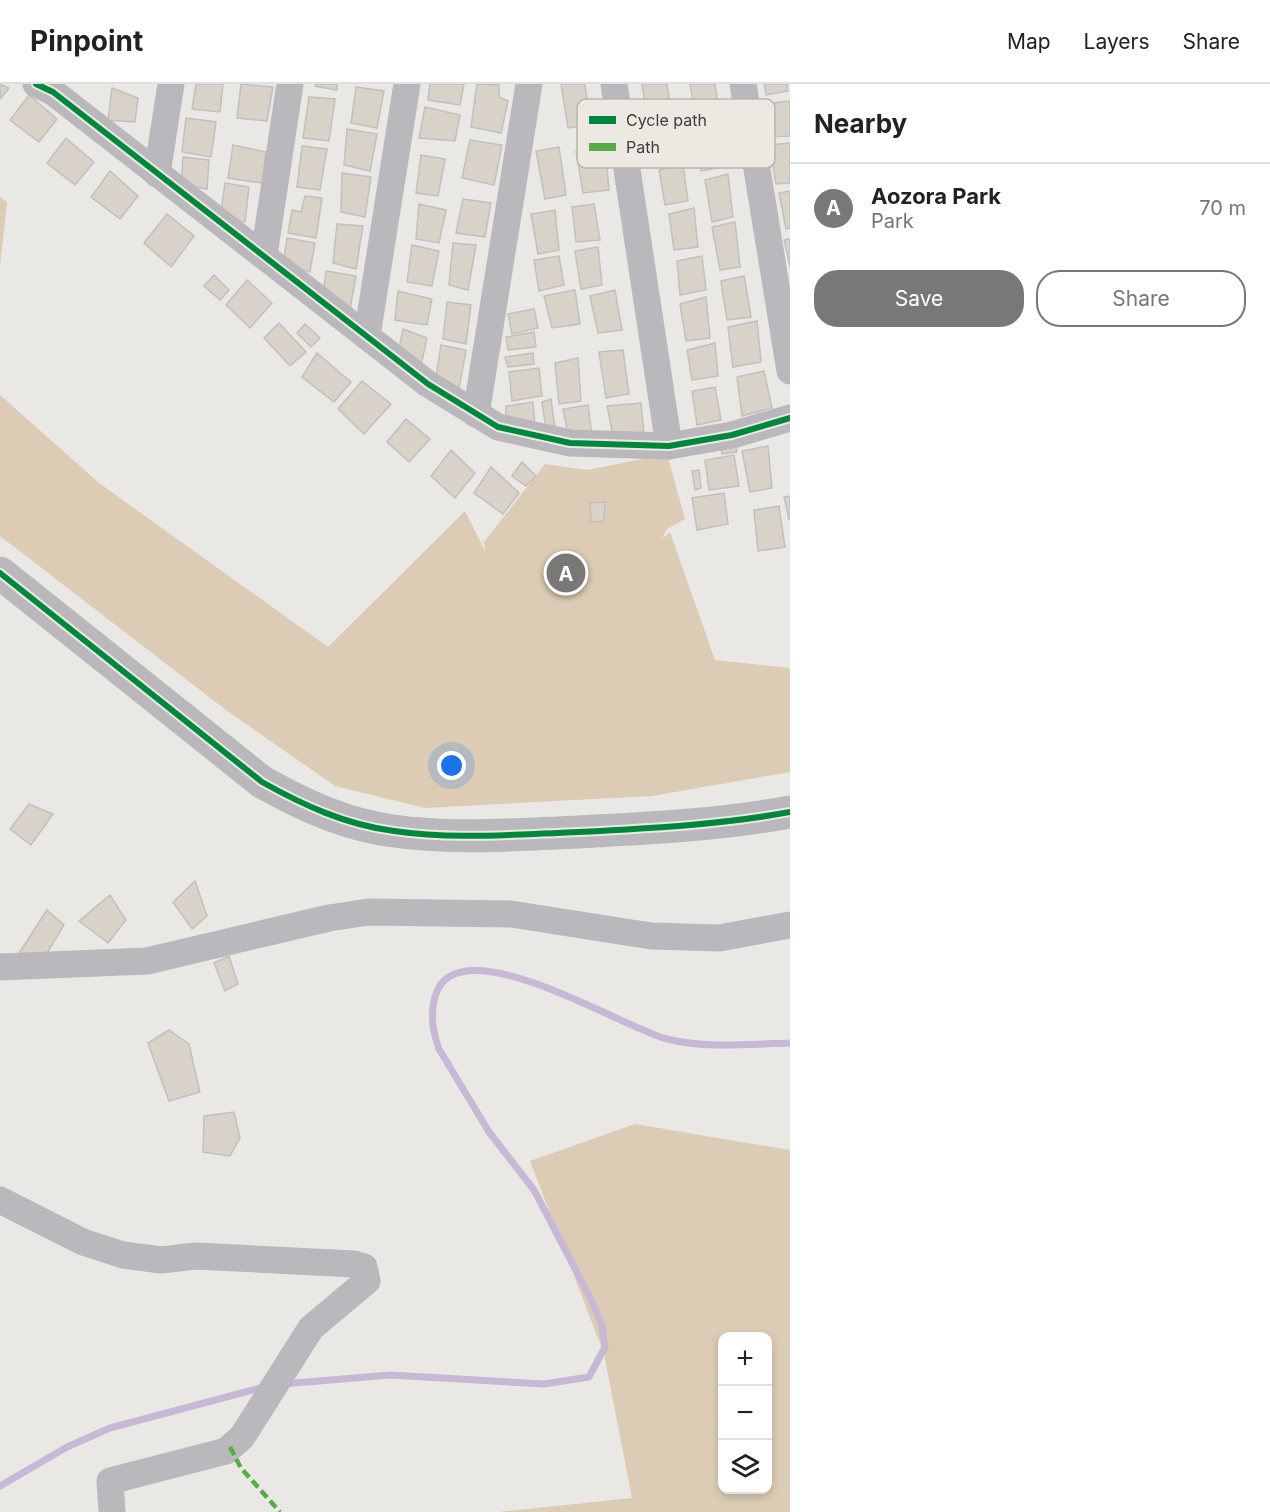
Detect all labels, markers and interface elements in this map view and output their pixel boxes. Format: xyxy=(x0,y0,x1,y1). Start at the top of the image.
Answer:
text: Pinpoint xyxy=(30,24,143,58)
text: Map xyxy=(1007,29,1051,54)
text: Layers xyxy=(1084,29,1150,54)
text: Share xyxy=(1183,29,1240,54)
legend xyxy=(577,99,775,168)
text: Nearby xyxy=(814,108,907,139)
text: Cycle path xyxy=(626,110,707,130)
text: Path xyxy=(626,137,660,157)
text: Aozora Park xyxy=(871,183,1001,209)
text: A xyxy=(826,196,841,220)
text: 70 m xyxy=(1199,196,1246,220)
text: Park xyxy=(871,209,914,233)
button: Save xyxy=(814,270,1024,327)
button: Share xyxy=(1036,270,1246,327)
pin: A xyxy=(546,550,586,596)
your location xyxy=(437,751,466,780)
map controls xyxy=(718,1332,772,1494)
button: + xyxy=(718,1332,772,1386)
button: − xyxy=(718,1386,772,1440)
button: layers xyxy=(718,1440,772,1494)

